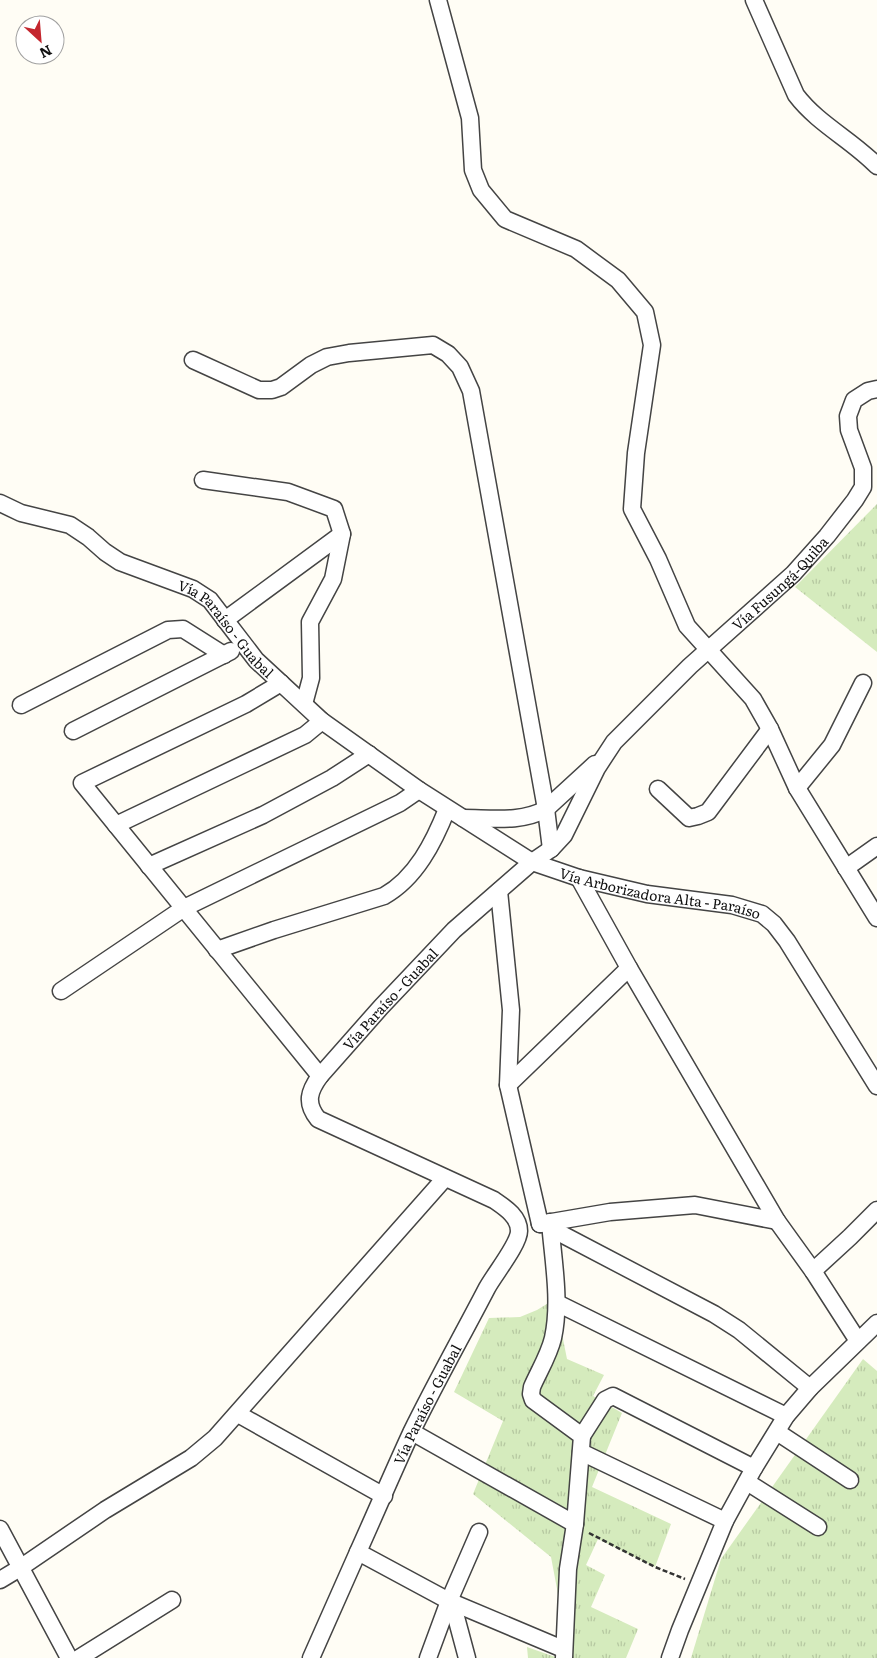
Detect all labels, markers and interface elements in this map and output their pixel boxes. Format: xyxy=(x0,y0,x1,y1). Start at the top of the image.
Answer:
north arrow xyxy=(15,15,65,65)
text: N xyxy=(36,41,56,64)
street label: Vía Fusungá-Quiba xyxy=(727,531,833,634)
street label: Vía Paraíso - Guabal xyxy=(175,574,279,682)
street label: Vía Arborizadora Alta - Paraíso xyxy=(557,862,763,923)
street label: Vía Paraíso - Guabal xyxy=(338,943,442,1054)
street label: Vía Paraíso - Guabal xyxy=(388,1340,466,1467)

